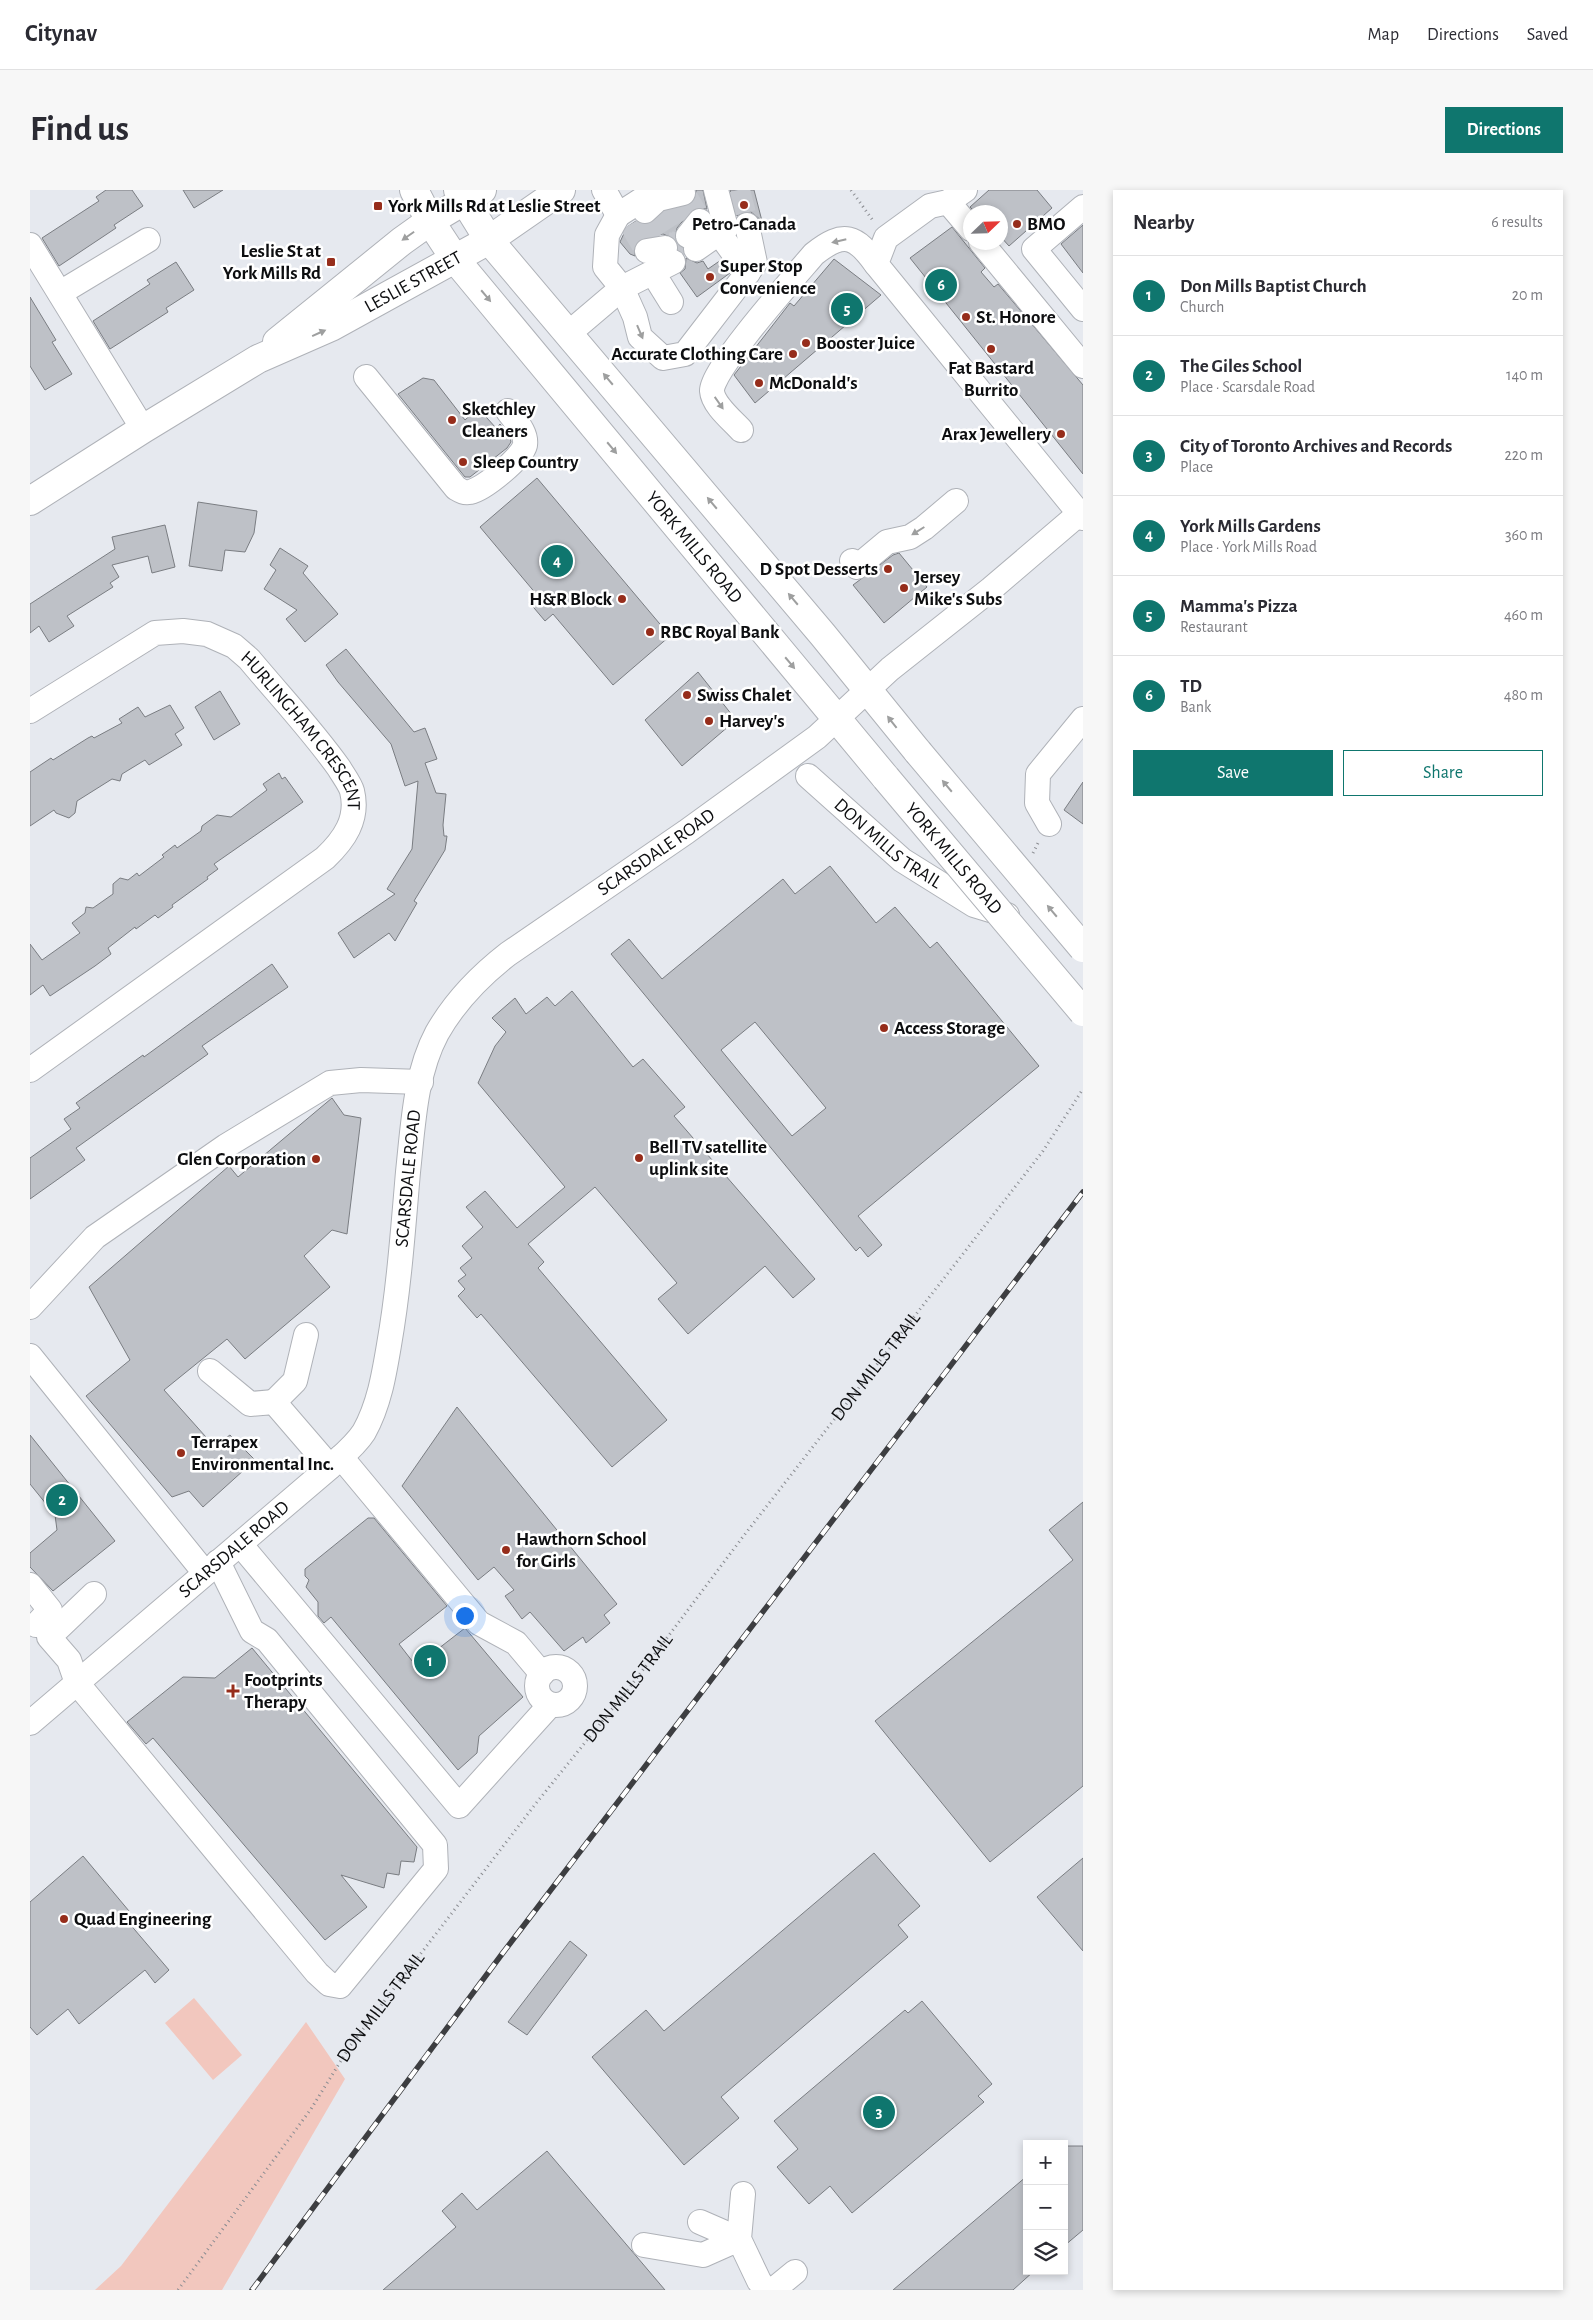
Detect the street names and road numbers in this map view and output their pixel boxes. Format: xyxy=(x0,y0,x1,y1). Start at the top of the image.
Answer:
street label: LESLIE STREET xyxy=(361,248,465,316)
street label: YORK MILLS ROAD xyxy=(643,488,746,607)
street label: HURLINGHAM CRESCENT xyxy=(237,647,363,810)
street label: DON MILLS TRAIL xyxy=(831,795,945,892)
street label: YORK MILLS ROAD xyxy=(902,799,1006,918)
street label: SCARSDALE ROAD xyxy=(594,805,718,899)
street label: SCARSDALE ROAD xyxy=(392,1109,424,1248)
street label: DON MILLS TRAIL xyxy=(827,1308,924,1424)
street label: SCARSDALE ROAD xyxy=(175,1497,293,1601)
street label: DON MILLS TRAIL xyxy=(580,1630,676,1746)
street label: DON MILLS TRAIL xyxy=(333,1948,428,2065)

